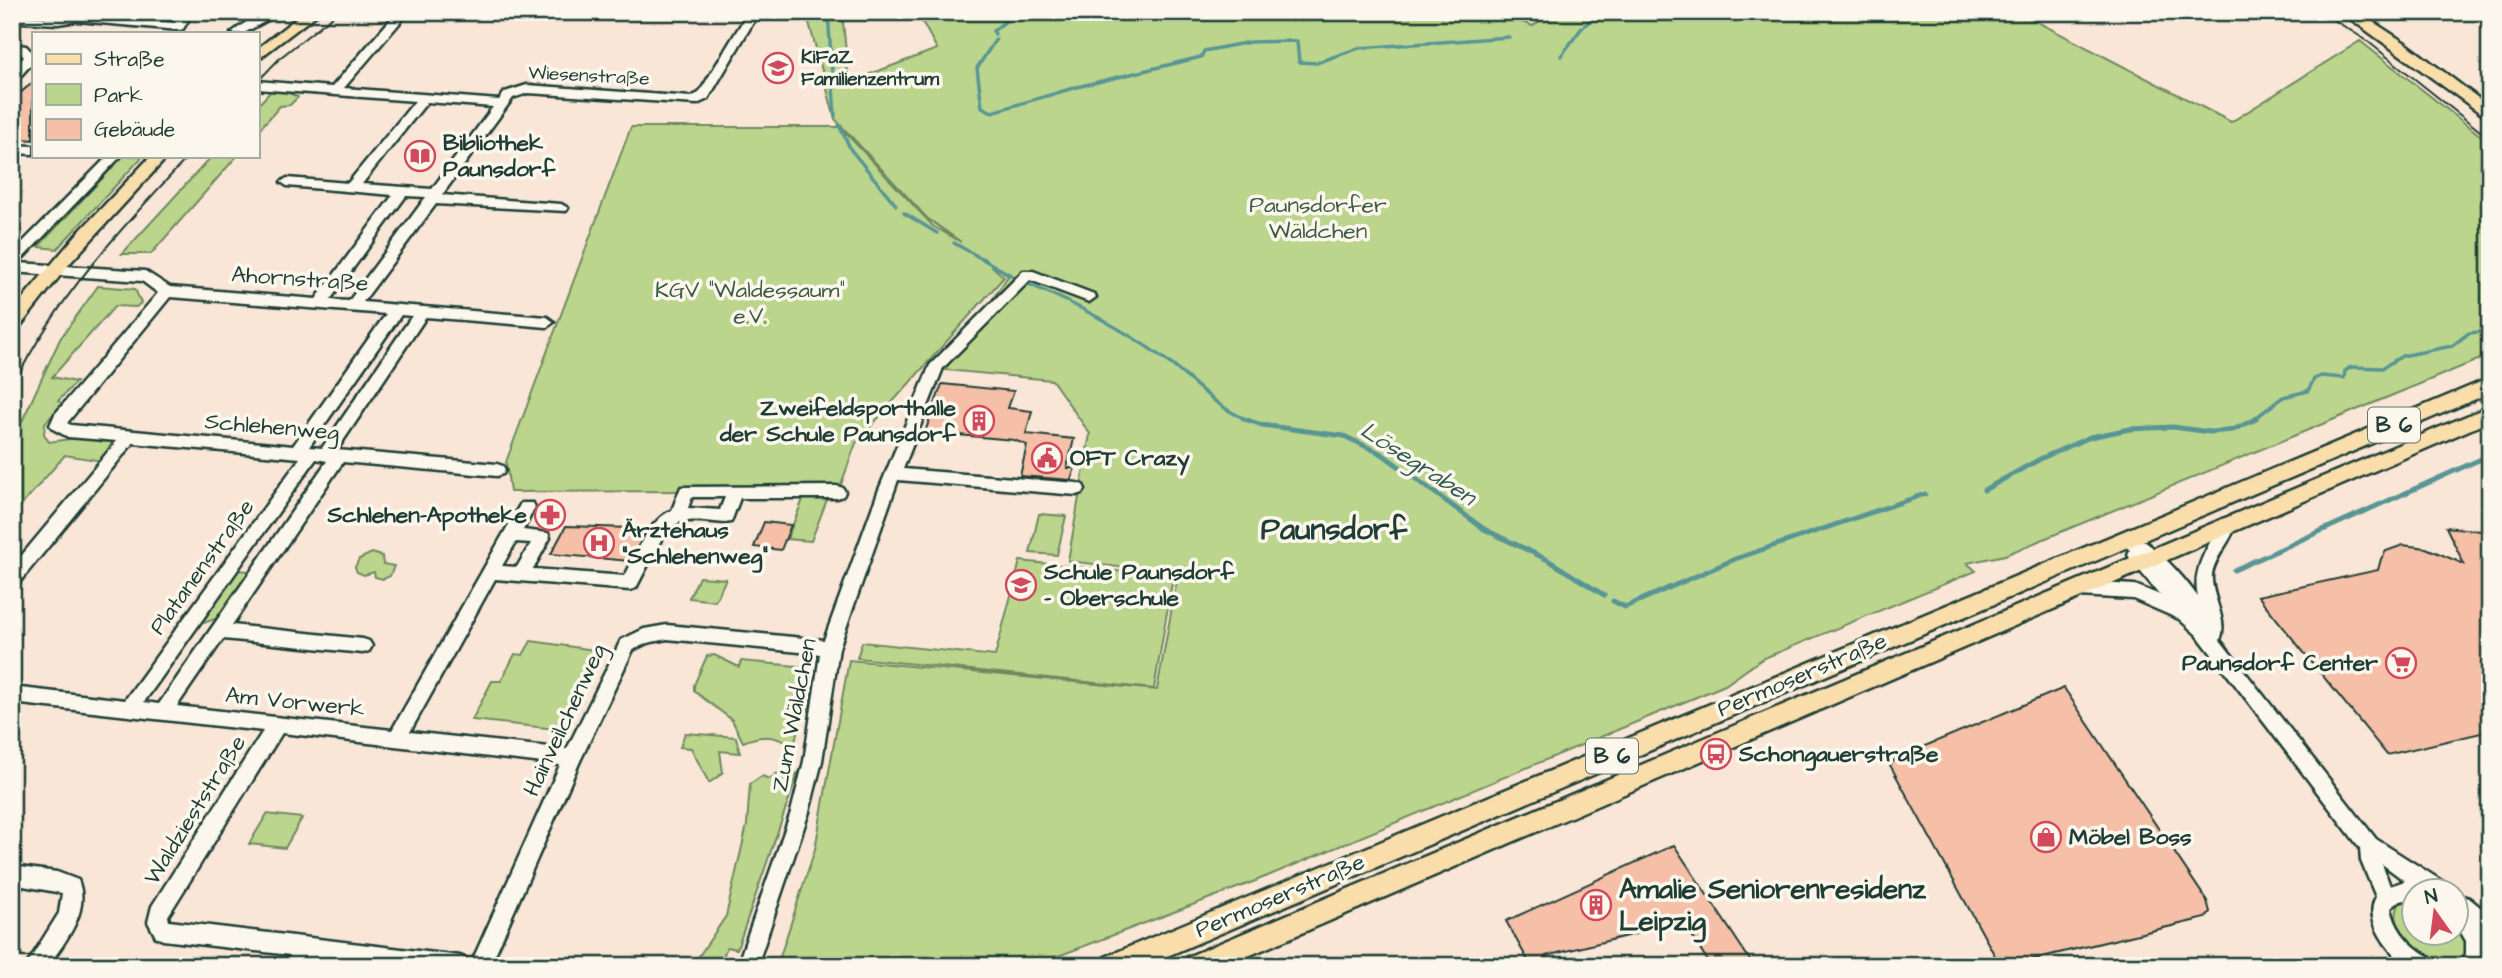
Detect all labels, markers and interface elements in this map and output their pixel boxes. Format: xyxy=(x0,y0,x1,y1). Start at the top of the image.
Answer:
legend xyxy=(32,32,259,158)
place label: KiFaZ Familienzentrum xyxy=(801,44,940,93)
text: Straße xyxy=(94,45,165,74)
school or university icon: KiFaZ Familienzentrum xyxy=(761,51,795,85)
street label: Wiesenstraße xyxy=(528,59,650,93)
text: Park xyxy=(94,81,143,110)
text: Gebäude xyxy=(94,115,175,144)
place label: Bibliothek Paunsdorf xyxy=(443,127,557,185)
library icon: Bibliothek Paunsdorf xyxy=(403,139,437,173)
park label: Paunsdorfer Wäldchen xyxy=(1249,189,1387,247)
street label: Ahornstraße xyxy=(230,258,370,300)
park label: KGV "Waldessaum" e.V. xyxy=(655,274,845,332)
place label: Zweifeldsporthalle der Schule Paunsdorf xyxy=(719,392,957,450)
building icon: Zweifeldsporthalle der Schule Paunsdorf xyxy=(962,404,996,438)
street label: Schlehenweg xyxy=(203,405,341,450)
road number: B 6 xyxy=(2368,408,2420,442)
water label: Lösegraben xyxy=(1353,414,1484,516)
public building icon: OFT Crazy xyxy=(1030,441,1064,475)
place label: OFT Crazy xyxy=(1070,442,1190,476)
street label: Platanenstraße xyxy=(142,493,262,641)
pharmacy icon: Schlehen-Apotheke xyxy=(533,498,567,532)
place label: Schlehen-Apotheke xyxy=(327,499,528,531)
district label: Paunsdorf xyxy=(1261,509,1408,551)
place label: Ärztehaus "Schlehenweg" xyxy=(622,514,768,573)
hospital icon: Ärztehaus "Schlehenweg" xyxy=(582,526,616,560)
place label: Schule Paunsdorf - Oberschule xyxy=(1043,556,1235,614)
school or university icon: Schule Paunsdorf - Oberschule xyxy=(1004,568,1038,602)
street label: Permoserstraße xyxy=(1712,625,1892,725)
street label: Zum Wäldchen xyxy=(763,636,825,794)
street label: Hainveilchenweg xyxy=(516,638,615,802)
supermarket icon: Paunsdorf Center xyxy=(2384,646,2418,680)
place label: Paunsdorf Center xyxy=(2182,647,2378,679)
street label: Am Vorwerk xyxy=(224,679,366,725)
street label: Waldzieststraße xyxy=(136,729,254,891)
bus stop icon: Schongauerstraße xyxy=(1699,737,1733,771)
road number: B 6 xyxy=(1586,738,1638,774)
place label: Schongauerstraße xyxy=(1738,738,1939,771)
shop icon: Möbel Boss xyxy=(2029,820,2063,854)
place label: Möbel Boss xyxy=(2069,821,2192,853)
street label: Permoserstraße xyxy=(1190,846,1370,946)
place label: Amalie Seniorenresidenz Leipzig xyxy=(1619,870,1927,943)
north arrow xyxy=(2400,876,2470,946)
text: N xyxy=(2422,882,2440,912)
building icon: Amalie Seniorenresidenz Leipzig xyxy=(1579,888,1613,922)

